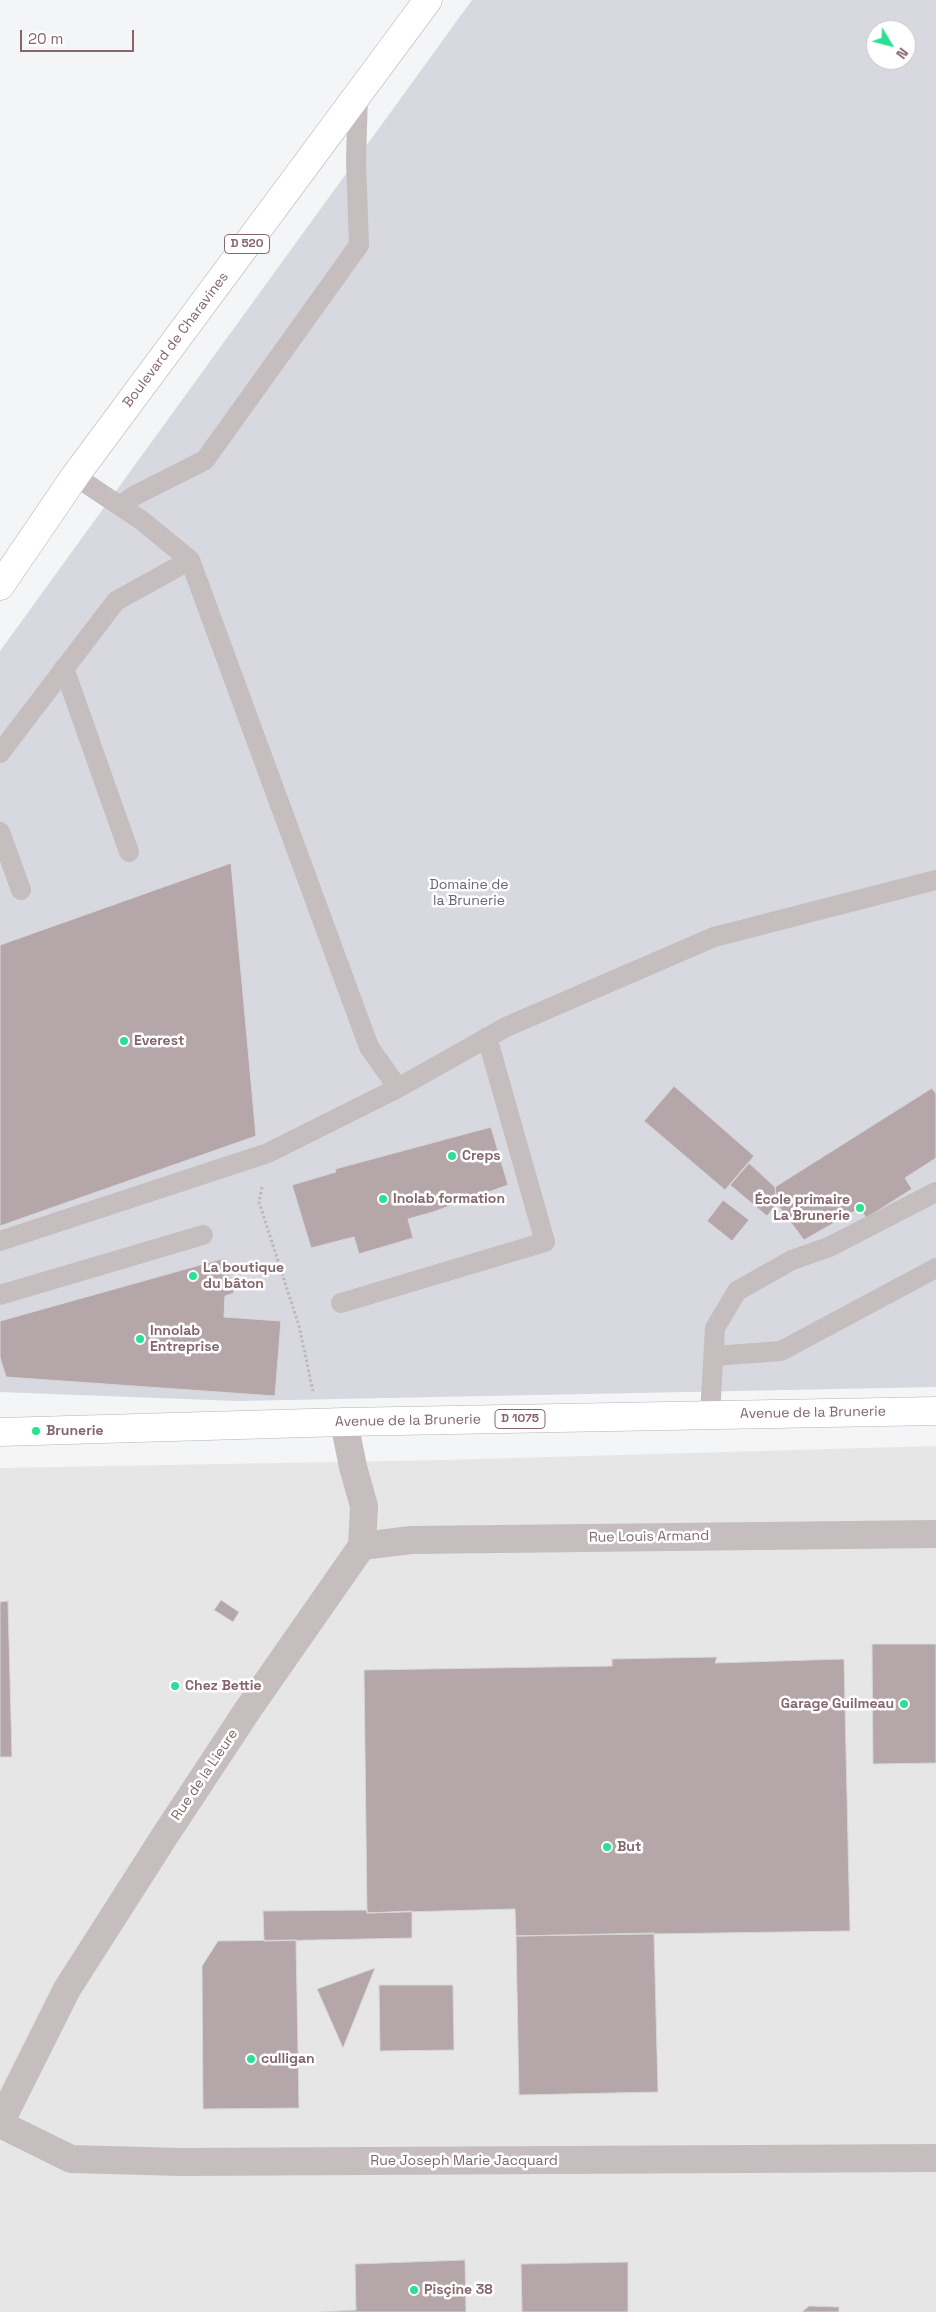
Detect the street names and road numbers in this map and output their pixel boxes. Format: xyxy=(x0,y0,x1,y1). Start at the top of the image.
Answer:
road number: D 520 xyxy=(224,234,270,253)
street label: Boulevard de Charavines xyxy=(120,269,232,411)
street label: Avenue de la Brunerie xyxy=(740,1403,886,1423)
road number: D 1075 xyxy=(495,1410,545,1428)
street label: Avenue de la Brunerie xyxy=(335,1411,481,1431)
street label: Rue Louis Armand xyxy=(589,1528,709,1546)
street label: Rue de la Lieure xyxy=(168,1726,242,1824)
street label: Rue Joseph Marie Jacquard xyxy=(370,2153,558,2169)

